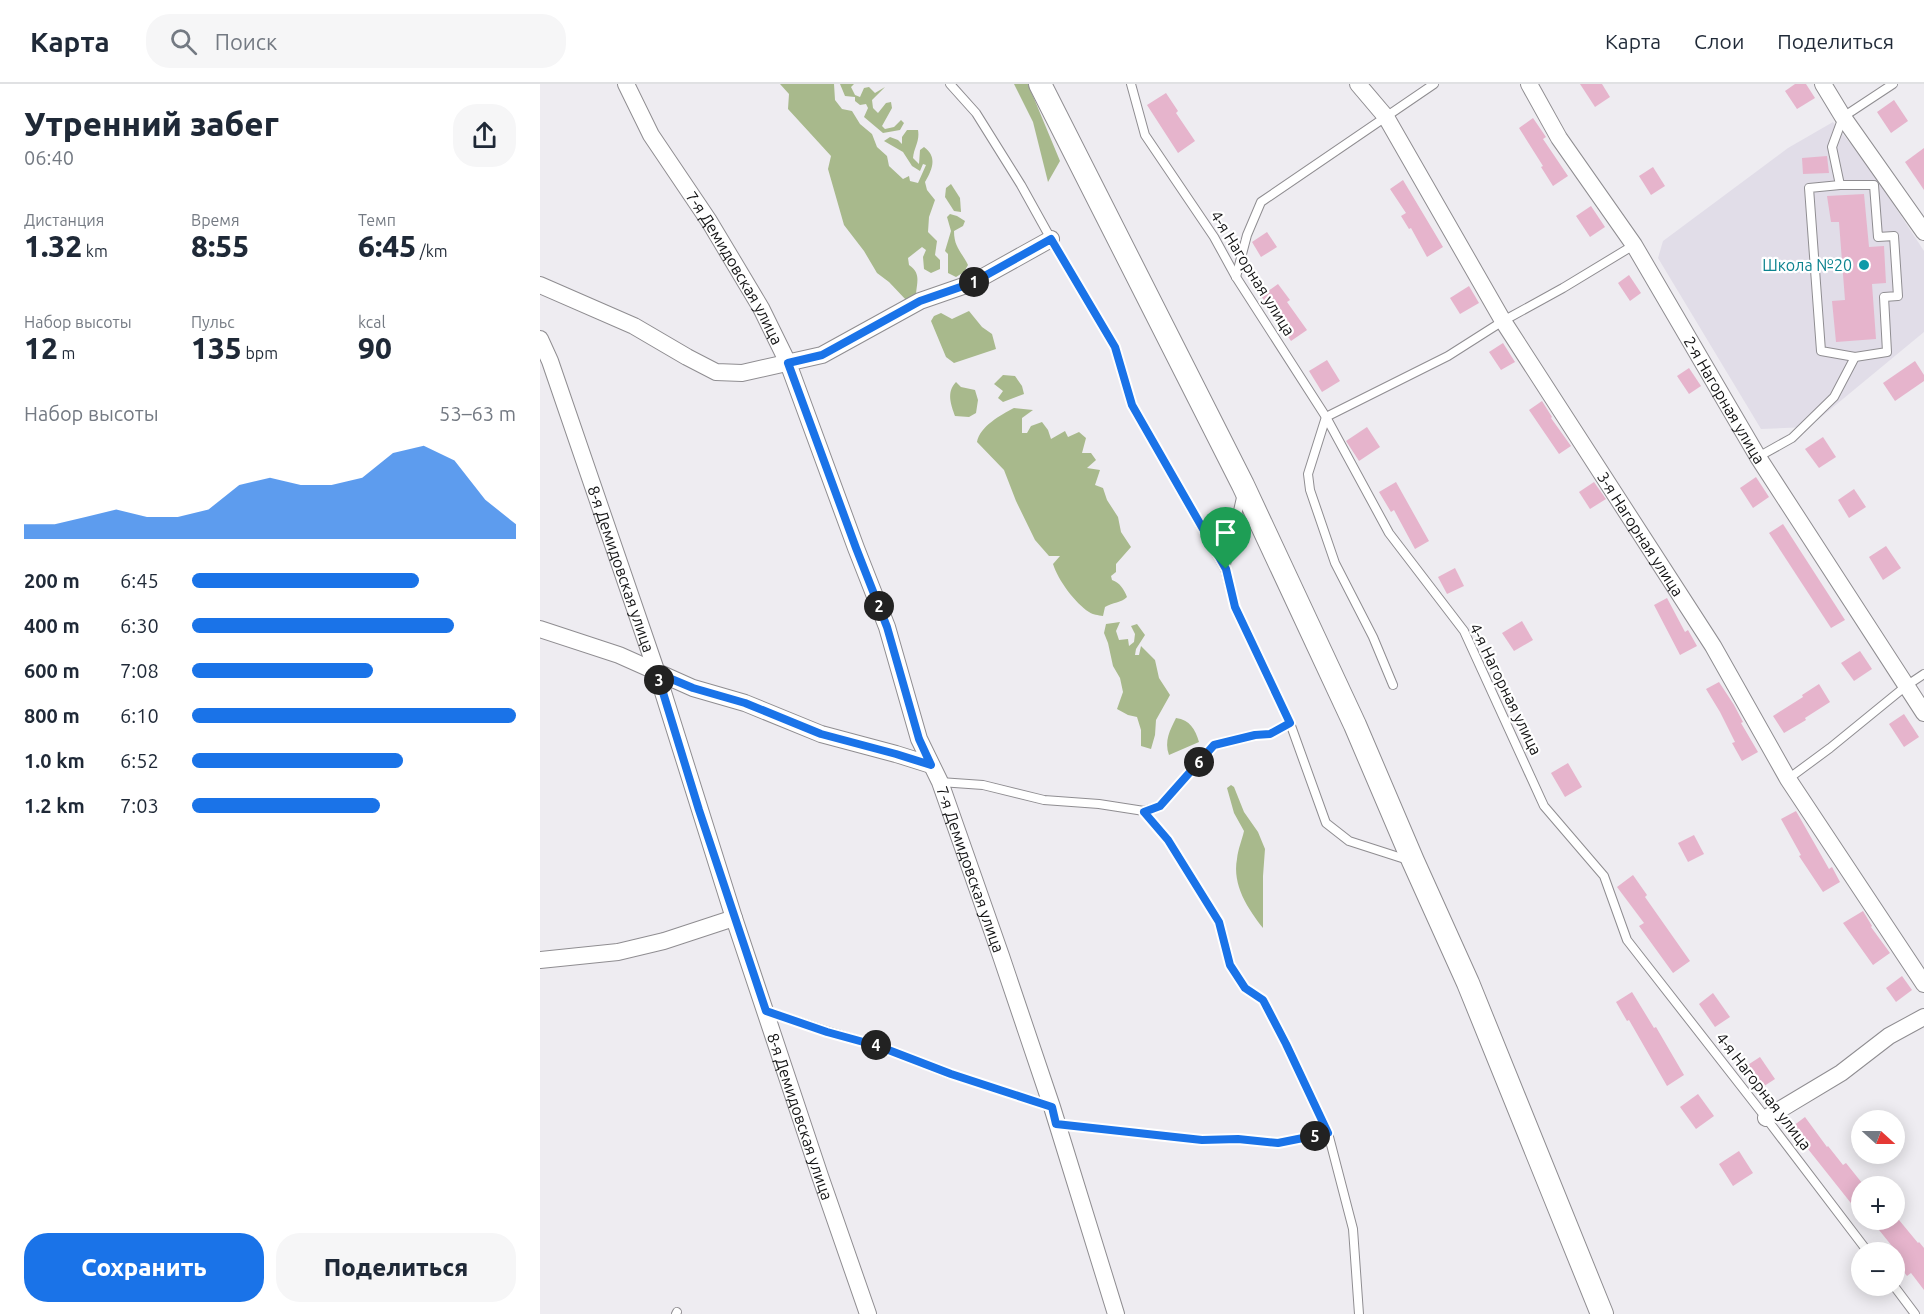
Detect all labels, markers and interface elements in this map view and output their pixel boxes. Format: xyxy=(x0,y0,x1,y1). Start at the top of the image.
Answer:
search box xyxy=(146,14,566,68)
icon: search xyxy=(167,25,200,58)
text: Карта xyxy=(30,26,110,57)
text: Поиск xyxy=(215,29,277,54)
text: Карта xyxy=(1605,29,1661,53)
text: Слои xyxy=(1694,29,1744,53)
text: Поделиться xyxy=(1777,29,1894,53)
button: share xyxy=(453,104,516,167)
text: Утренний забег xyxy=(24,105,279,142)
text: 06:40 xyxy=(24,146,74,169)
street label: 7-я Демидовская улица xyxy=(683,188,786,347)
street label: 4-я Нагорная улица xyxy=(1207,207,1299,339)
text: Дистанция xyxy=(24,211,104,229)
text: Время xyxy=(191,211,240,229)
text: Темп xyxy=(358,211,396,229)
text: 1.32 xyxy=(24,229,82,263)
text: 8:55 xyxy=(191,229,249,263)
text: 6:45 xyxy=(358,229,416,263)
text: km xyxy=(82,242,108,260)
text: /km xyxy=(416,242,448,260)
place label: Школа №20 xyxy=(1762,256,1852,274)
marker: Школа №20 xyxy=(1857,258,1871,272)
pin: 1 xyxy=(959,267,989,297)
text: 1 xyxy=(969,273,979,291)
text: Набор высоты xyxy=(24,313,132,331)
text: Пульс xyxy=(191,313,235,331)
text: kcal xyxy=(358,313,386,331)
text: 12 xyxy=(24,331,58,365)
text: 135 xyxy=(191,331,242,365)
text: 90 xyxy=(358,331,392,365)
street label: 2-я Нагорная улица xyxy=(1680,333,1769,467)
text: m xyxy=(58,344,75,362)
text: bpm xyxy=(242,344,278,362)
text: Набор высоты xyxy=(24,402,159,425)
text: 53–63 m xyxy=(439,402,516,425)
street label: 3-я Нагорная улица xyxy=(1594,468,1687,599)
street label: 8-я Демидовская улица xyxy=(584,483,658,655)
pin xyxy=(1200,507,1251,569)
icon: arrive xyxy=(1209,516,1242,549)
text: 200 m xyxy=(24,569,80,592)
text: 6:45 xyxy=(120,569,159,592)
pin: 2 xyxy=(864,591,894,621)
text: 2 xyxy=(874,597,884,615)
text: 400 m xyxy=(24,614,80,637)
text: 6:30 xyxy=(120,614,159,637)
street label: 4-я Нагорная улица xyxy=(1466,620,1546,758)
text: 600 m xyxy=(24,659,80,682)
text: 7:08 xyxy=(120,659,159,682)
pin: 3 xyxy=(644,665,674,695)
text: 3 xyxy=(654,671,664,689)
text: 800 m xyxy=(24,704,80,727)
text: 6:10 xyxy=(120,704,159,727)
pin: 6 xyxy=(1184,747,1214,777)
text: 1.0 km xyxy=(24,749,85,772)
text: 6:52 xyxy=(120,749,159,772)
text: 6 xyxy=(1194,753,1204,771)
street label: 7-я Демидовская улица xyxy=(933,784,1008,955)
text: 1.2 km xyxy=(24,794,85,817)
text: 7:03 xyxy=(120,794,159,817)
street label: 4-я Нагорная улица xyxy=(1713,1029,1815,1153)
pin: 4 xyxy=(861,1030,891,1060)
street label: 8-я Демидовская улица xyxy=(764,1031,837,1202)
text: 4 xyxy=(871,1036,881,1054)
north arrow xyxy=(1851,1110,1905,1164)
map controls xyxy=(1851,1110,1905,1296)
pin: 5 xyxy=(1300,1121,1330,1151)
text: 5 xyxy=(1310,1127,1320,1145)
button: + xyxy=(1851,1176,1905,1230)
button: Сохранить xyxy=(24,1233,264,1302)
button: Поделиться xyxy=(276,1233,516,1302)
button: − xyxy=(1851,1242,1905,1296)

